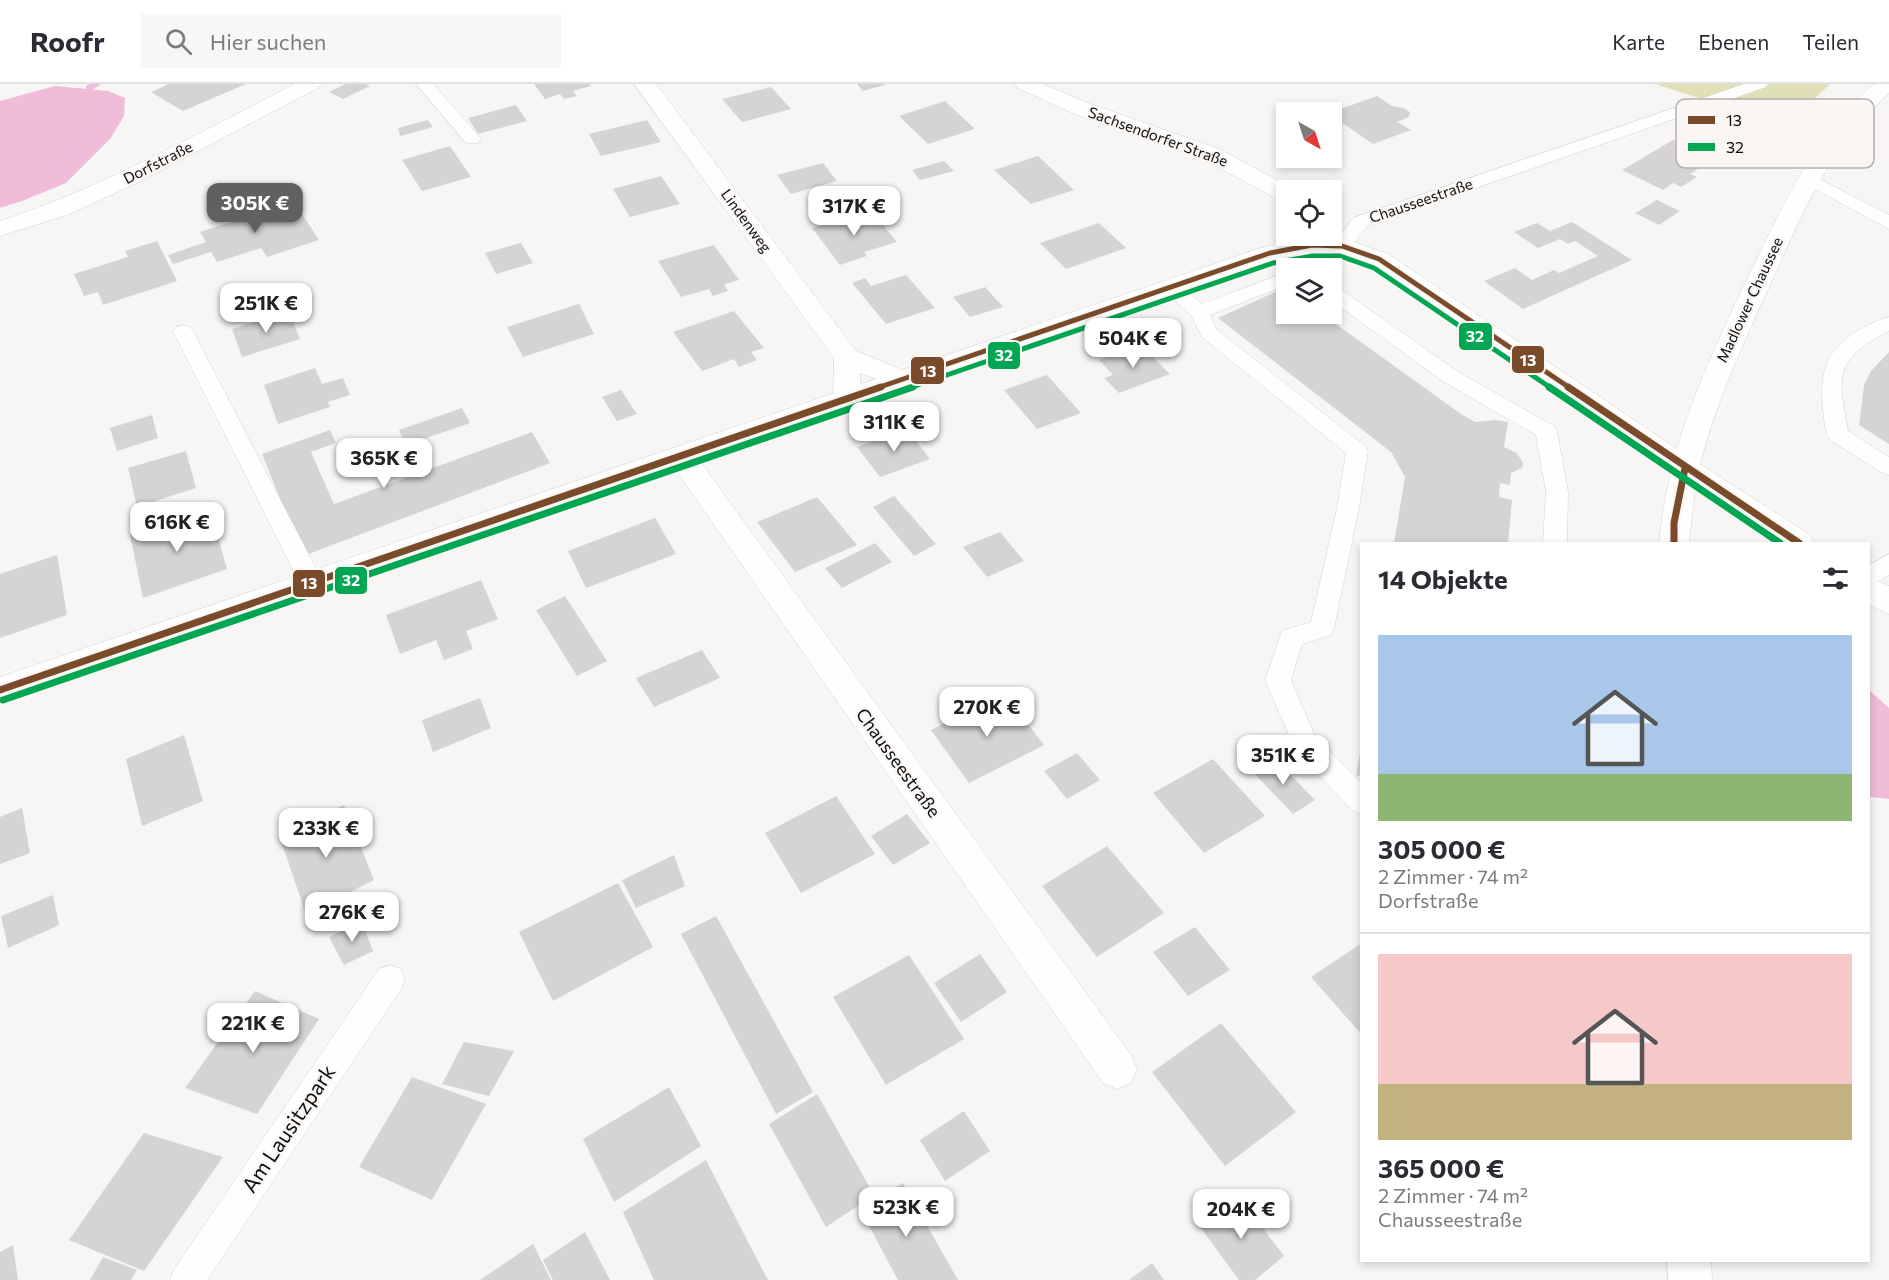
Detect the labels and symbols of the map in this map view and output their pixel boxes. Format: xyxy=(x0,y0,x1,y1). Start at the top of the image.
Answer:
legend xyxy=(1676,99,1874,168)
street label: Sachsendorfer Straße xyxy=(1086,102,1231,170)
north arrow xyxy=(1276,102,1342,168)
text: 13 xyxy=(1726,110,1742,129)
street label: Dorfstraße xyxy=(120,137,195,187)
text: 32 xyxy=(1726,137,1744,156)
street label: Chausseestraße xyxy=(1367,174,1475,226)
pin: 305K € xyxy=(206,183,304,234)
street label: Lindenweg xyxy=(718,185,776,256)
pin: 317K € xyxy=(805,186,903,237)
street label: Madlower Chaussee xyxy=(1712,234,1786,365)
pin: 251K € xyxy=(217,283,315,334)
pin: 504K € xyxy=(1084,318,1182,369)
line badge: 32 xyxy=(1458,322,1493,351)
text: 32 xyxy=(1466,326,1484,345)
line badge: 32 xyxy=(987,341,1021,370)
text: 32 xyxy=(995,345,1013,364)
line badge: 13 xyxy=(1511,345,1545,374)
text: 13 xyxy=(1520,350,1536,369)
line badge: 13 xyxy=(910,356,945,385)
text: 13 xyxy=(920,361,936,380)
pin: 311K € xyxy=(845,402,943,453)
pin: 365K € xyxy=(335,438,433,489)
pin: 616K € xyxy=(128,502,226,553)
line badge: 32 xyxy=(334,566,368,595)
line badge: 13 xyxy=(292,569,326,598)
text: 32 xyxy=(342,570,360,589)
text: 13 xyxy=(301,573,317,592)
pin: 270K € xyxy=(938,687,1036,738)
street label: Chausseestraße xyxy=(852,703,946,821)
pin: 351K € xyxy=(1234,735,1332,786)
pin: 233K € xyxy=(277,808,375,859)
pin: 276K € xyxy=(303,892,401,943)
pin: 221K € xyxy=(204,1003,302,1054)
street label: Am Lausitzpark xyxy=(236,1060,340,1197)
pin: 523K € xyxy=(857,1187,955,1238)
pin: 204K € xyxy=(1192,1189,1290,1240)

